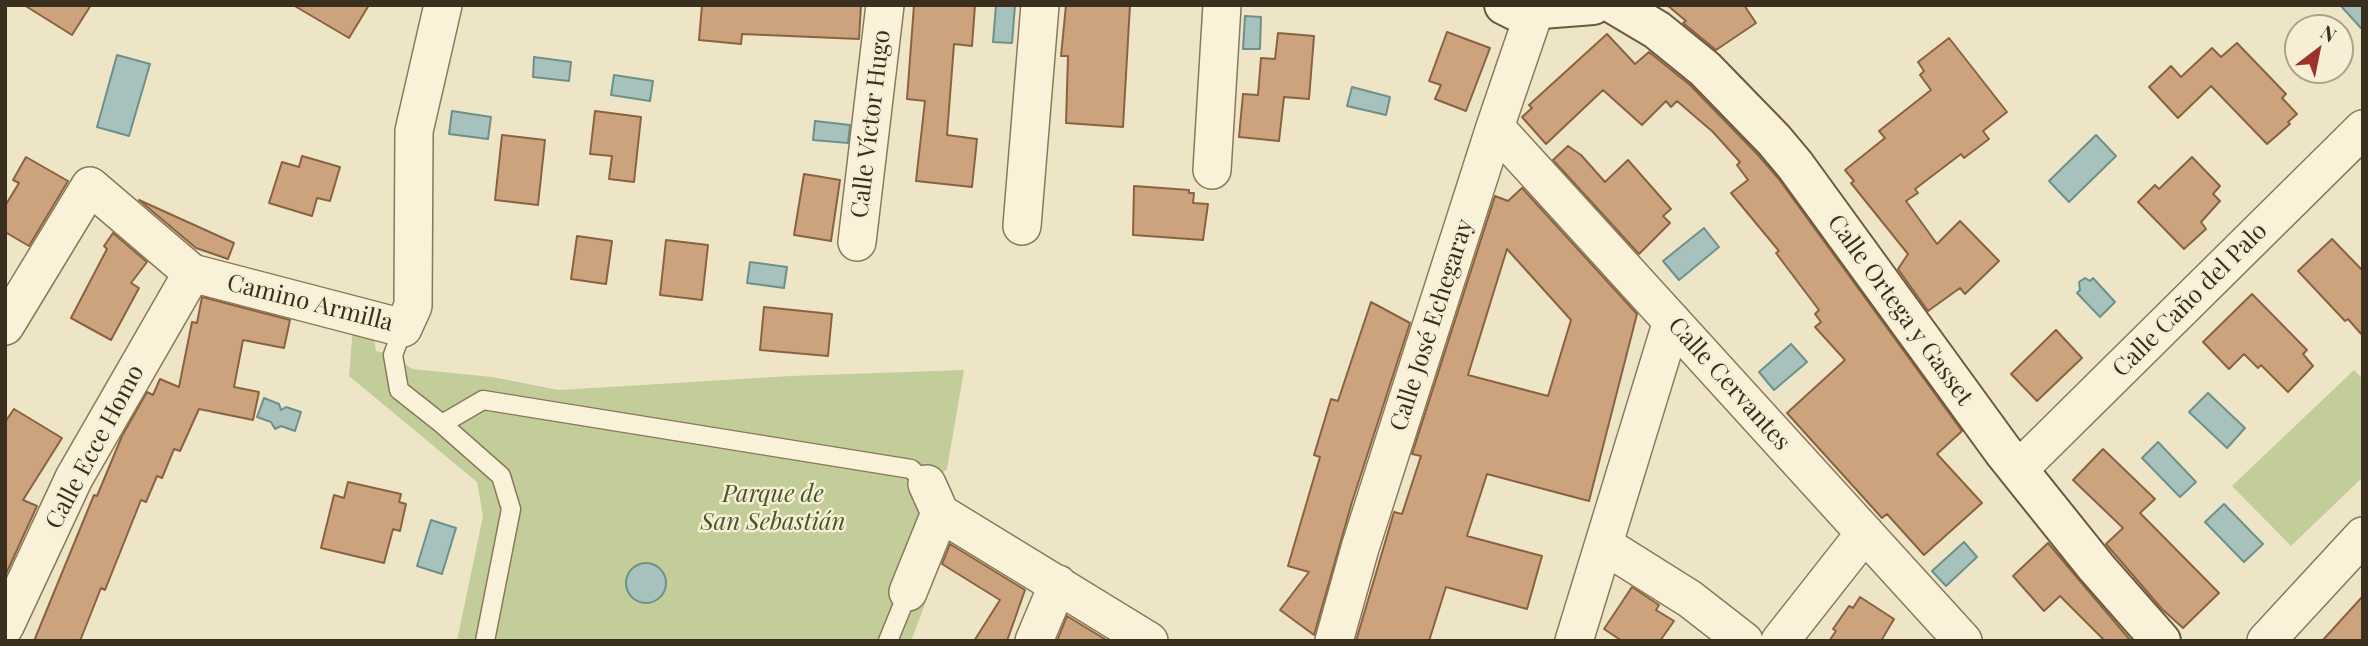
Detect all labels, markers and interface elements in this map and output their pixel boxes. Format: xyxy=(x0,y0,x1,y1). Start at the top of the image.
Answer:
north arrow xyxy=(2284,14,2354,84)
text: N xyxy=(2316,18,2342,48)
street label: Calle Víctor Hugo xyxy=(845,28,897,220)
street label: Calle Ortega y Gasset xyxy=(1821,209,1979,411)
street label: Calle José Echegaray xyxy=(1384,215,1480,435)
street label: Calle Caño del Palo xyxy=(2107,217,2273,383)
street label: Camino Armilla xyxy=(224,268,396,338)
street label: Calle Cervantes xyxy=(1662,312,1796,456)
street label: Calle Ecce Homo xyxy=(40,360,150,534)
park label: Parque de San Sebastián xyxy=(700,481,846,537)

